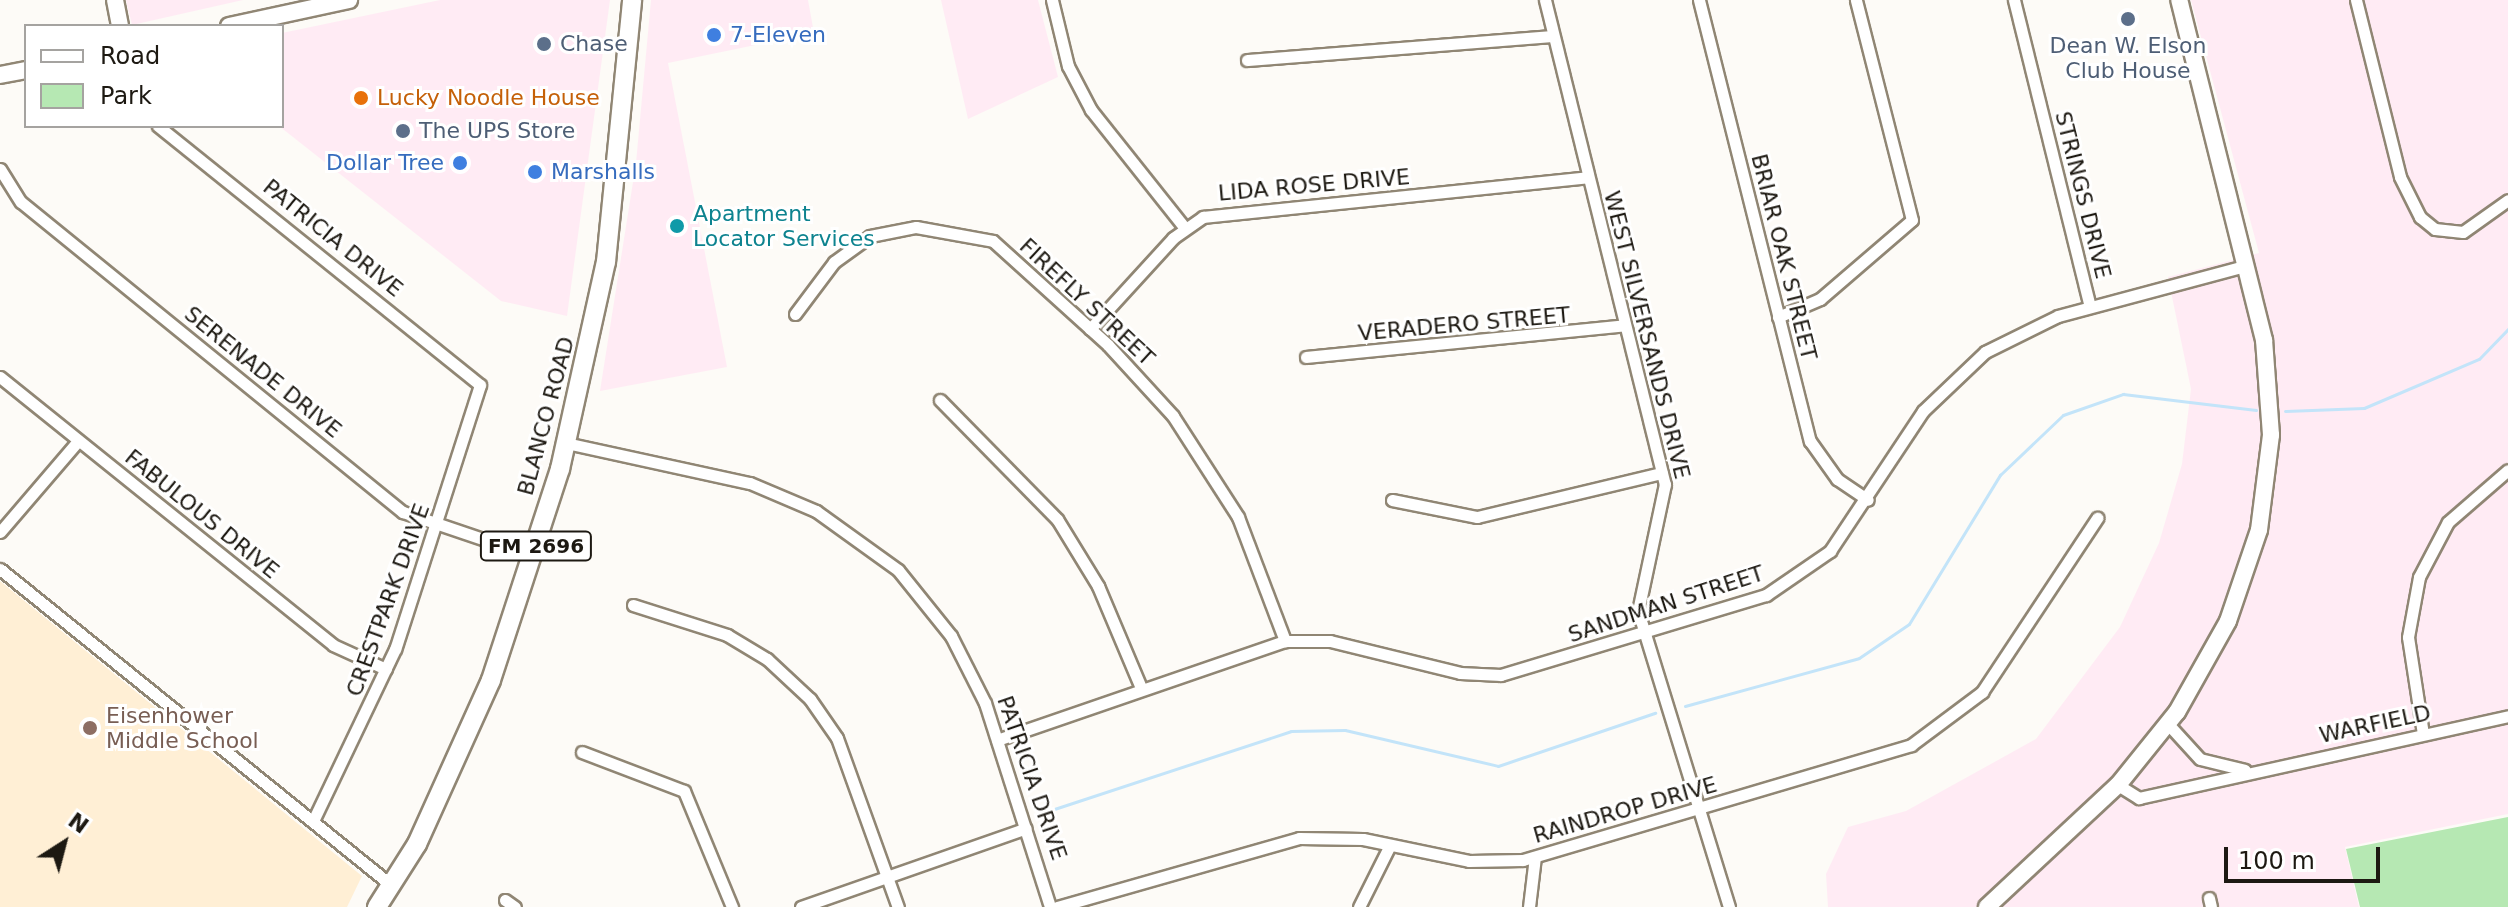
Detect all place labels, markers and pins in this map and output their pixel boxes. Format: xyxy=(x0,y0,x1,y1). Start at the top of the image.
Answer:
marker: Dean W. Elson Club House xyxy=(2119,10,2137,28)
place label: 7-Eleven xyxy=(730,22,826,48)
marker: 7-Eleven xyxy=(705,26,723,44)
place label: Chase xyxy=(560,31,628,57)
place label: Dean W. Elson Club House xyxy=(2050,32,2206,84)
marker: Chase xyxy=(535,35,553,53)
place label: Lucky Noodle House xyxy=(377,85,600,111)
marker: Lucky Noodle House xyxy=(352,89,370,107)
place label: The UPS Store xyxy=(419,118,575,144)
marker: The UPS Store xyxy=(394,122,412,140)
place label: Dollar Tree xyxy=(326,150,444,176)
marker: Dollar Tree xyxy=(451,154,469,172)
place label: Marshalls xyxy=(551,159,655,185)
marker: Marshalls xyxy=(526,163,544,181)
place label: Apartment Locator Services xyxy=(693,200,875,252)
marker: Apartment Locator Services xyxy=(668,217,686,235)
place label: Eisenhower Middle School xyxy=(106,702,259,754)
marker: Eisenhower Middle School xyxy=(81,719,99,737)

